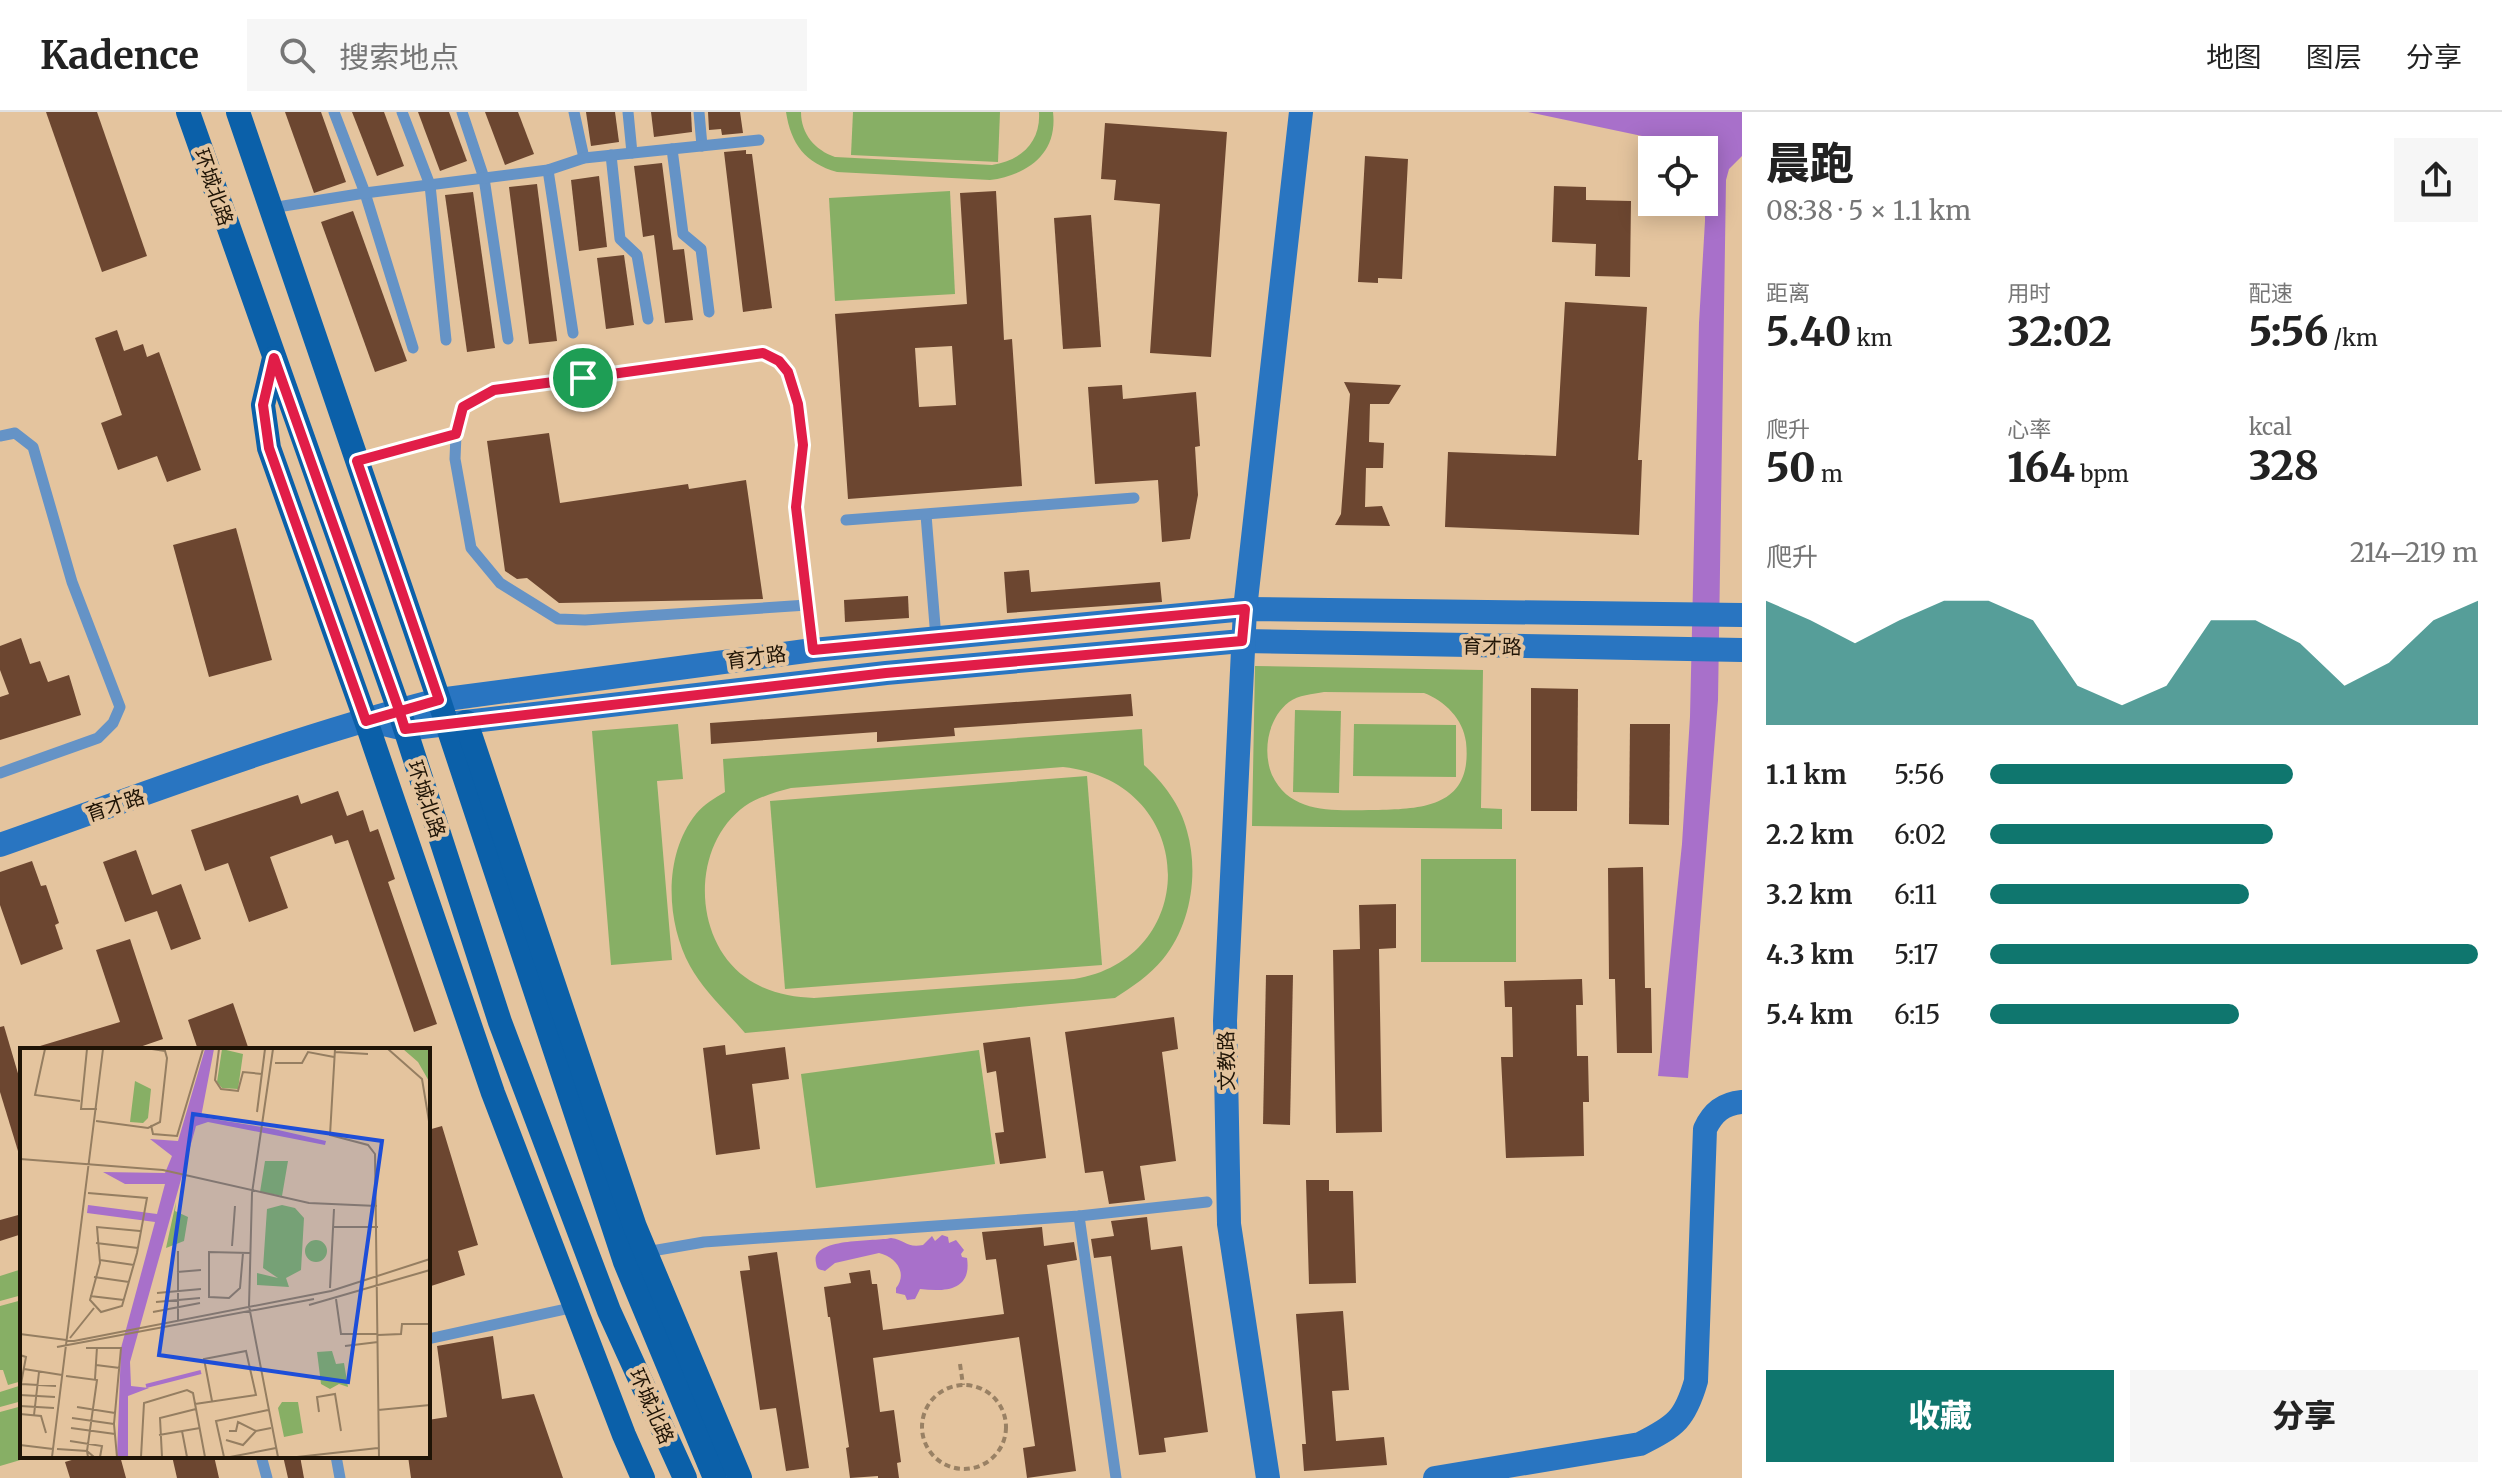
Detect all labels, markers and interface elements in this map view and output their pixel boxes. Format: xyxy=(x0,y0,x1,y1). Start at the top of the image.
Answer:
search box xyxy=(247,19,807,91)
text: Kadence xyxy=(40,32,199,79)
icon: search xyxy=(275,33,319,77)
text: 搜索地点 xyxy=(339,38,459,76)
text: 地图 xyxy=(2206,39,2262,75)
text: 图层 xyxy=(2306,39,2362,75)
text: 分享 xyxy=(2406,39,2462,75)
map controls xyxy=(1638,136,1718,216)
button: locate xyxy=(1638,136,1718,216)
text: 晨跑 xyxy=(1766,136,1854,191)
button: share xyxy=(2394,138,2478,222)
street label: 环城北路 xyxy=(189,145,239,229)
text: 08:38 · 5 × 1.1 km xyxy=(1766,194,1971,227)
text: 距离 xyxy=(1766,279,1810,307)
text: 用时 xyxy=(2007,279,2051,307)
text: 配速 xyxy=(2249,279,2293,307)
text: 5.40 xyxy=(1766,307,1851,357)
text: 32:02 xyxy=(2007,307,2112,357)
text: 5:56 xyxy=(2249,307,2328,357)
text: km xyxy=(1851,324,1892,352)
text: /km xyxy=(2328,324,2378,352)
pin xyxy=(549,344,617,412)
icon: arrive xyxy=(561,356,605,400)
text: kcal xyxy=(2249,413,2292,441)
text: 爬升 xyxy=(1766,415,1810,443)
text: 心率 xyxy=(2007,415,2051,443)
text: 328 xyxy=(2249,441,2319,491)
text: 50 xyxy=(1766,443,1816,493)
text: 164 xyxy=(2007,443,2075,493)
text: m xyxy=(1816,460,1843,488)
text: bpm xyxy=(2075,460,2129,488)
text: 214–219 m xyxy=(2350,536,2478,569)
text: 爬升 xyxy=(1766,540,1818,573)
street label: 育才路 xyxy=(1462,633,1522,659)
street label: 育才路 xyxy=(725,640,787,674)
street label: 环城北路 xyxy=(403,757,451,841)
text: 1.1 km xyxy=(1766,758,1847,791)
text: 5:56 xyxy=(1894,758,1944,791)
street label: 育才路 xyxy=(83,783,147,827)
text: 2.2 km xyxy=(1766,818,1854,851)
text: 6:02 xyxy=(1894,818,1946,851)
text: 3.2 km xyxy=(1766,878,1852,911)
text: 6:11 xyxy=(1894,878,1937,911)
text: 4.3 km xyxy=(1766,938,1854,971)
text: 5:17 xyxy=(1894,938,1938,971)
text: 5.4 km xyxy=(1766,998,1853,1031)
text: 6:15 xyxy=(1894,998,1940,1031)
street label: 文教路 xyxy=(1213,1031,1239,1091)
inset map xyxy=(20,1048,430,1458)
street label: 环城北路 xyxy=(624,1364,680,1448)
button: 收藏 xyxy=(1766,1370,2114,1462)
button: 分享 xyxy=(2130,1370,2478,1462)

